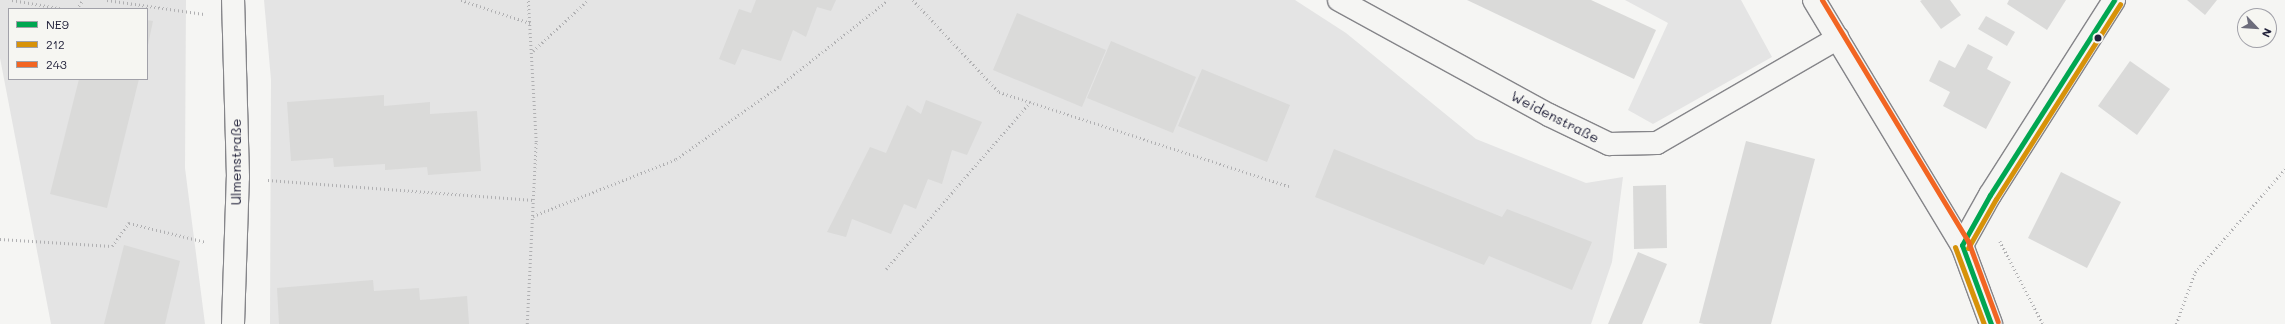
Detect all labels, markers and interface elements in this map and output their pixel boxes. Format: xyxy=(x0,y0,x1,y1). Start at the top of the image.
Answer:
legend xyxy=(8,8,148,80)
north arrow xyxy=(2237,8,2277,48)
text: NE9 xyxy=(46,16,69,32)
text: N xyxy=(2259,26,2276,40)
unlabelled marker xyxy=(2093,33,2103,43)
text: 212 xyxy=(46,36,65,52)
text: 243 xyxy=(46,56,67,72)
street label: Weidenstraße xyxy=(1508,88,1602,146)
street label: Ulmenstraße xyxy=(228,119,244,205)

